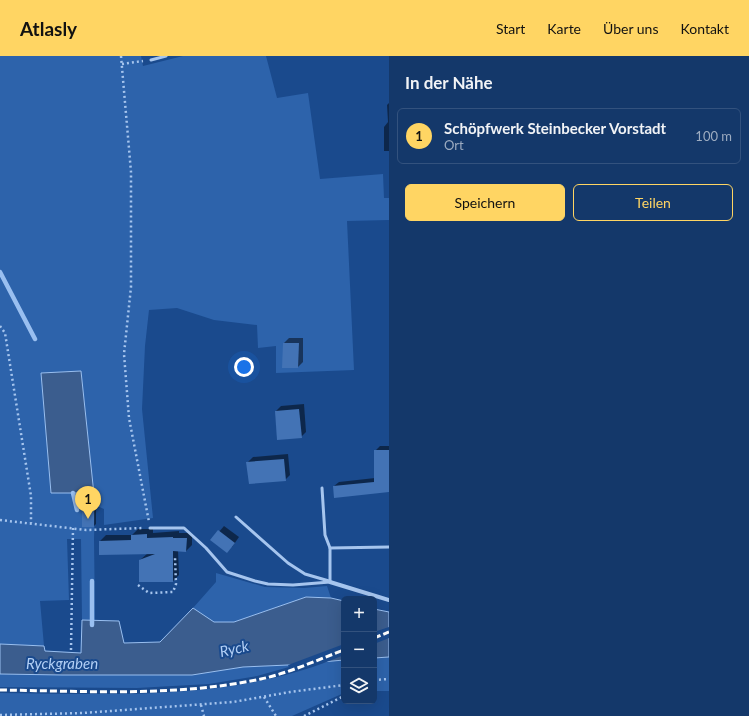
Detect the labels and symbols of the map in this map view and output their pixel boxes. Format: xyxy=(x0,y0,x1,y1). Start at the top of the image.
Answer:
your location xyxy=(234,357,254,377)
pin: 1 xyxy=(75,486,101,519)
water label: Ryck xyxy=(218,636,251,660)
water label: Ryckgraben xyxy=(26,654,98,672)

